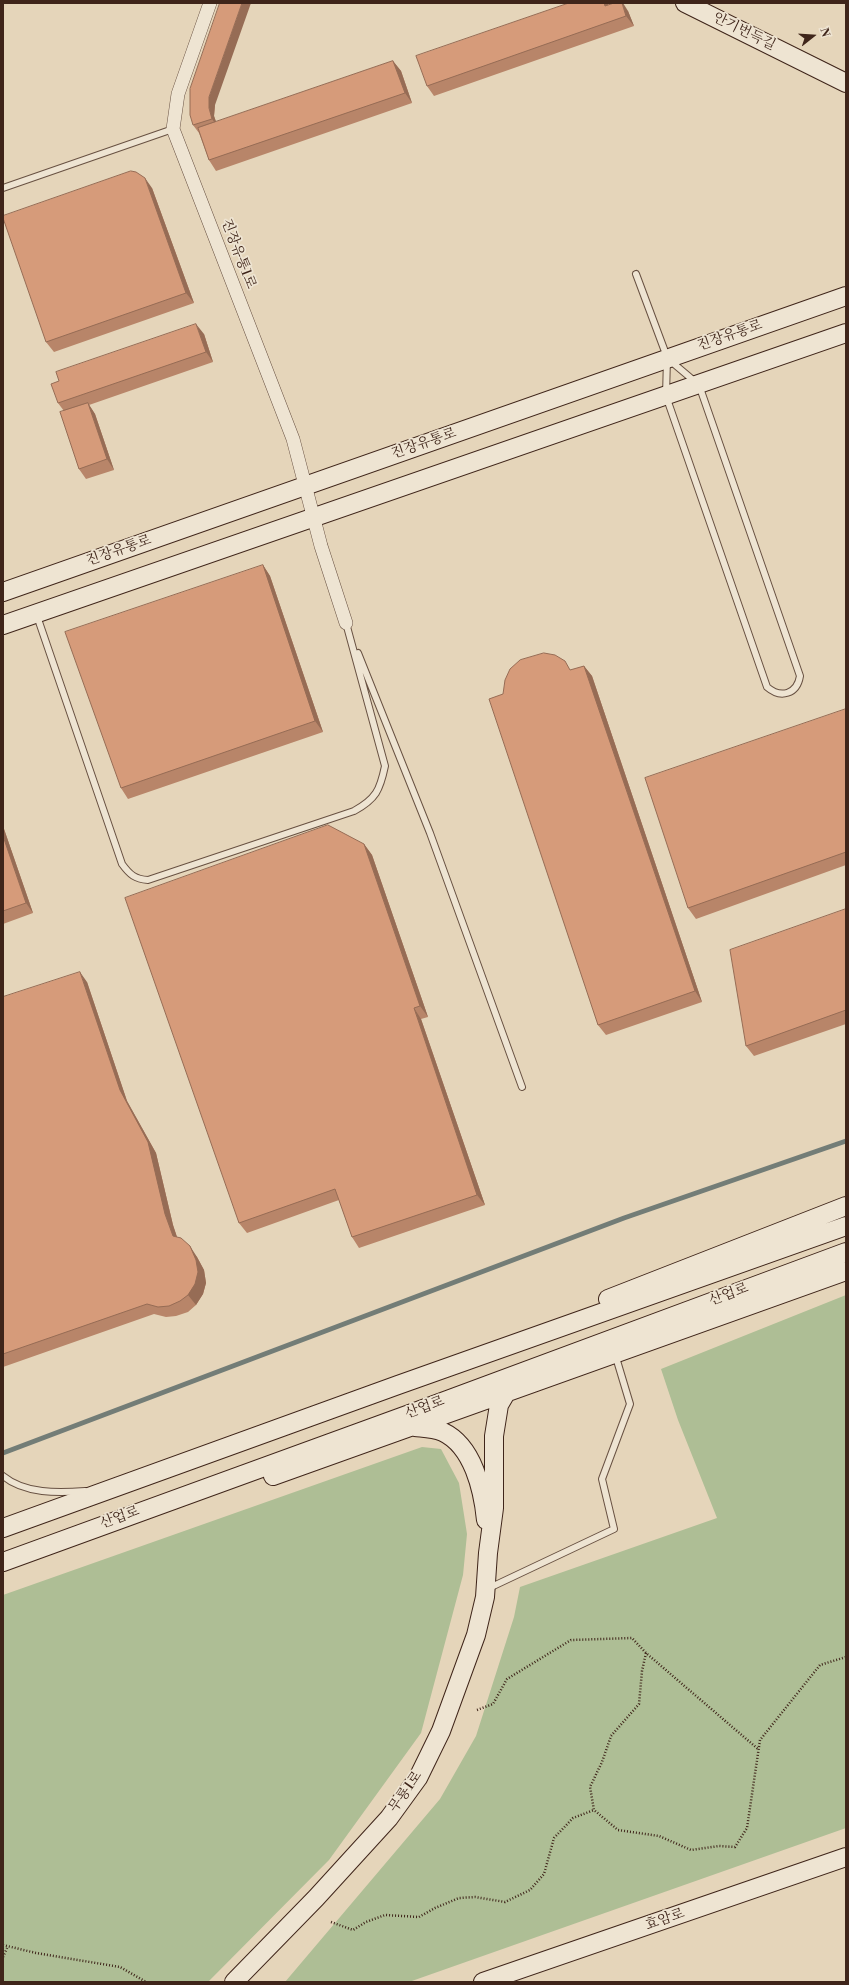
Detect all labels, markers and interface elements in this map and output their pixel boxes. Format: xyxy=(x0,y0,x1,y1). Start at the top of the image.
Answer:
street label: 안기번득길 xyxy=(710,10,778,54)
north arrow xyxy=(793,16,833,56)
text: N xyxy=(817,26,832,39)
street label: 진장유통1로 xyxy=(217,217,259,291)
street label: 진장유통로 xyxy=(695,317,765,355)
street label: 진장유통로 xyxy=(389,425,459,463)
street label: 진장유통로 xyxy=(84,532,154,570)
street label: 산업로 xyxy=(707,1280,751,1310)
street label: 산업로 xyxy=(403,1393,447,1423)
street label: 산업로 xyxy=(98,1503,142,1533)
street label: 무룡1로 xyxy=(386,1768,426,1816)
street label: 효암로 xyxy=(643,1905,687,1935)

